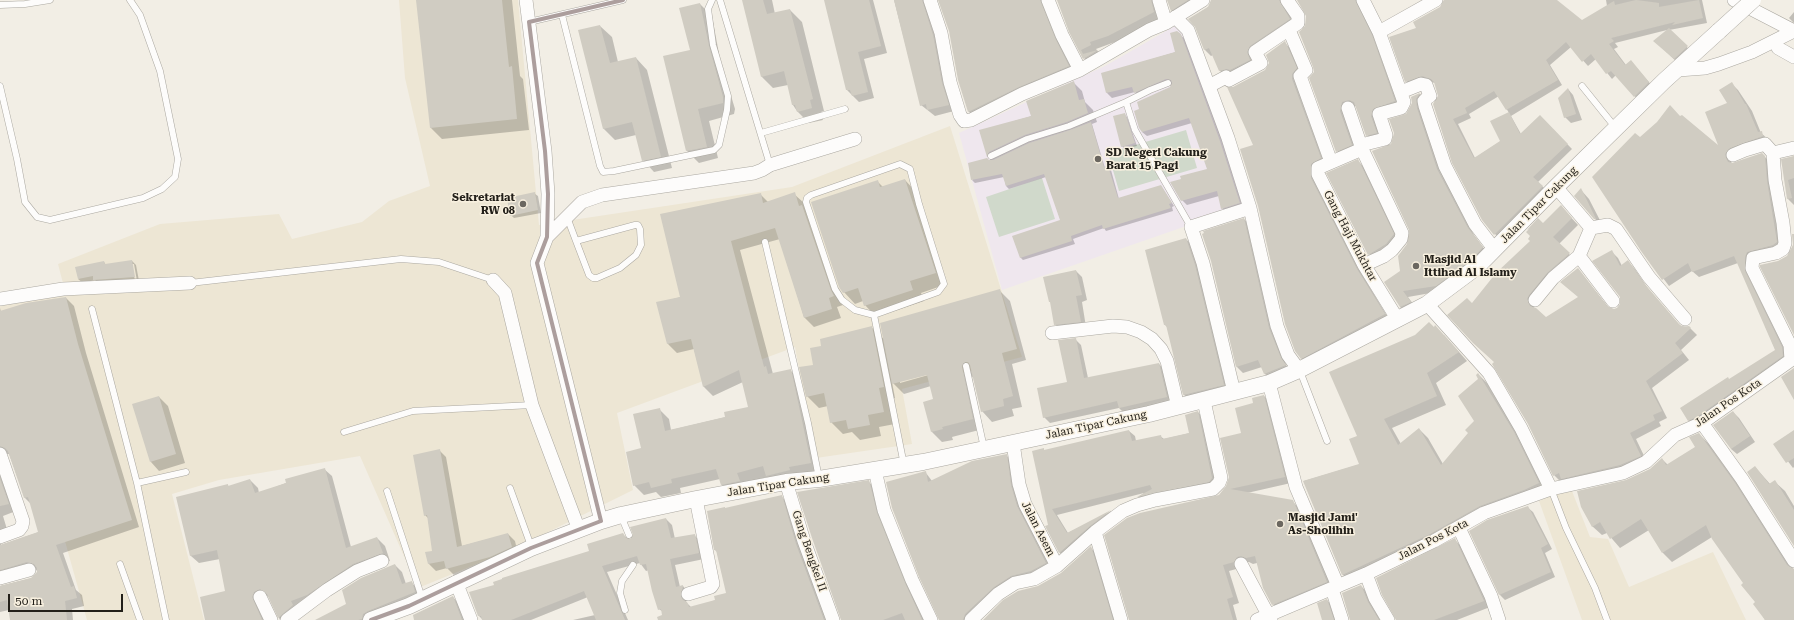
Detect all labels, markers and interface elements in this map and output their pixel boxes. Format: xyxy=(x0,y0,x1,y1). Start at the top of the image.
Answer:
place label: SD Negeri Cakung Barat 15 Pagi xyxy=(1106,146,1207,172)
marker: SD Negeri Cakung Barat 15 Pagi xyxy=(1093,154,1103,164)
street label: Jalan Tipar Cakung xyxy=(1498,164,1580,246)
street label: Gang Haji Mukhtar xyxy=(1320,188,1380,284)
place label: Sekretariat RW 08 xyxy=(452,191,515,217)
marker: Sekretariat RW 08 xyxy=(518,199,528,209)
place label: Masjid Al Ittihad Al Islamy xyxy=(1424,253,1517,279)
marker: Masjid Al Ittihad Al Islamy xyxy=(1411,261,1421,271)
street label: Jalan Pos Kota xyxy=(1692,376,1764,430)
street label: Jalan Tipar Cakung xyxy=(1044,408,1148,442)
street label: Jalan Tipar Cakung xyxy=(726,470,830,500)
street label: Jalan Asem xyxy=(1018,499,1058,559)
street label: Gang Bengkel II xyxy=(789,509,829,593)
place label: Masjid Jami' As-Sholihin xyxy=(1288,511,1358,537)
street label: Jalan Pos Kota xyxy=(1396,517,1470,563)
marker: Masjid Jami' As-Sholihin xyxy=(1275,519,1285,529)
scale bar xyxy=(10,586,125,612)
text: 50 m xyxy=(15,594,42,608)

